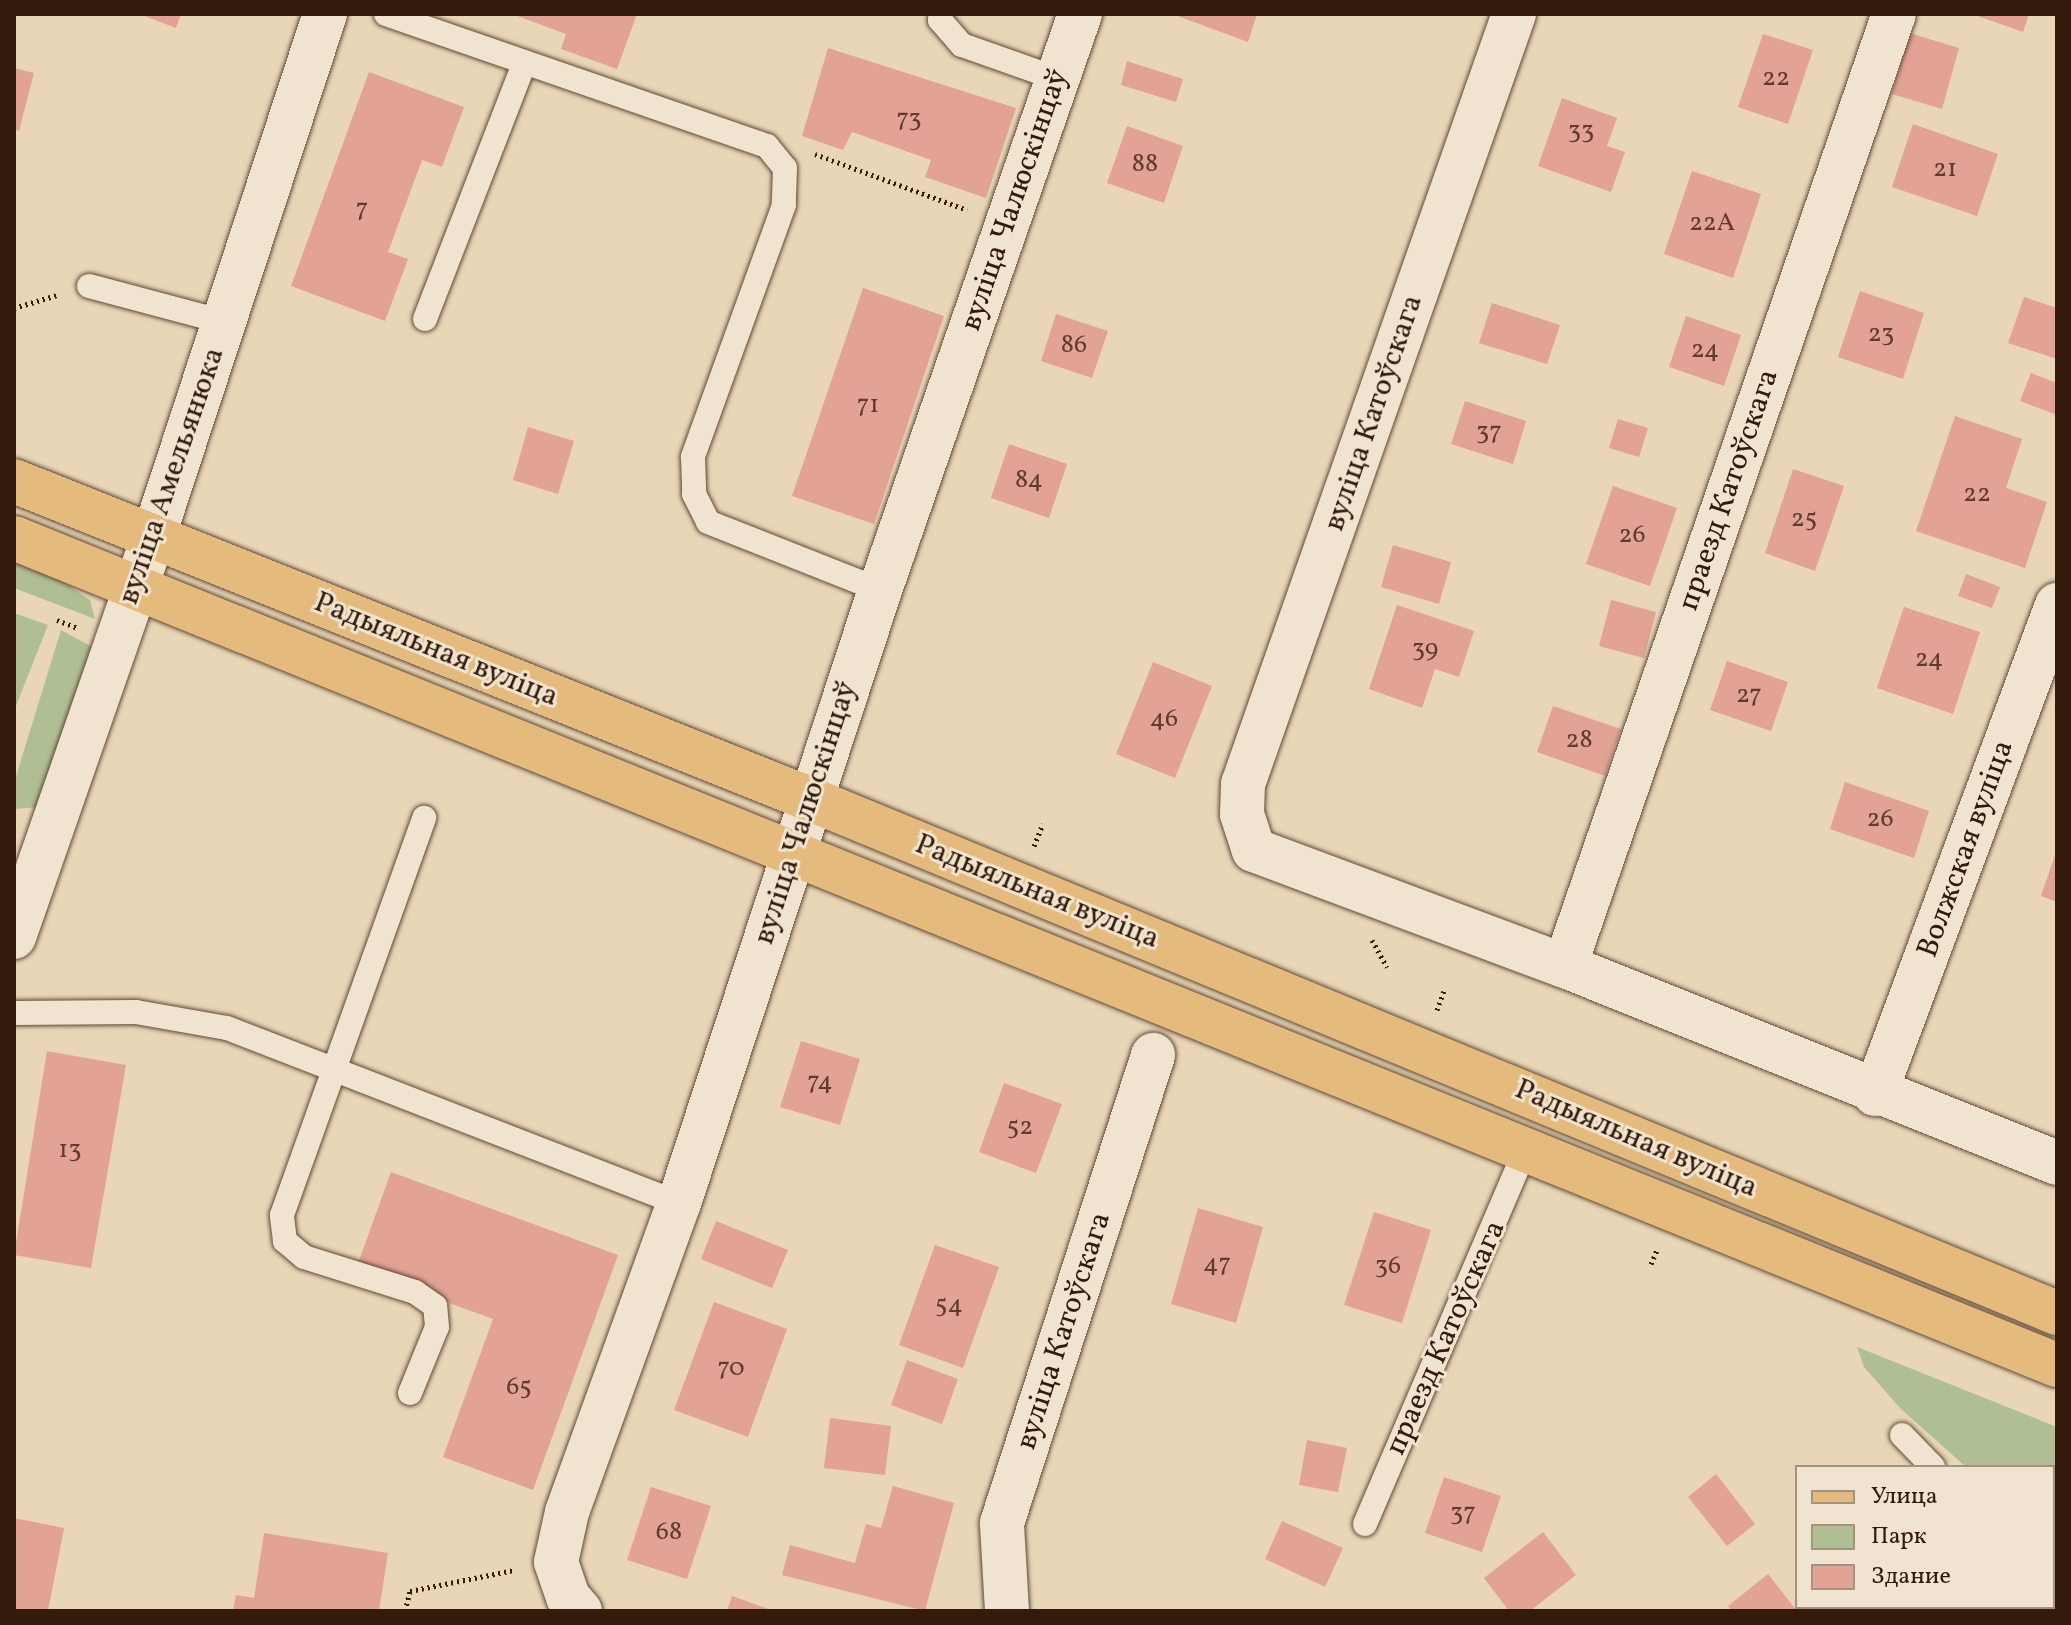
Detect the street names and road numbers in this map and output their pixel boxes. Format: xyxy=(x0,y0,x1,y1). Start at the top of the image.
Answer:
street label: вуліца Чалюскінцаў xyxy=(953,64,1077,336)
street label: вуліца Катоўскага xyxy=(1317,290,1431,536)
street label: вуліца Амельянюка xyxy=(111,343,233,609)
street label: праезд Катоўскага xyxy=(1671,365,1787,615)
street label: Радыяльная вуліца xyxy=(309,585,563,715)
street label: вуліца Чалюскінцаў xyxy=(747,677,865,949)
street label: Волжская вуліца xyxy=(1910,735,2022,963)
street label: Радыяльная вуліца xyxy=(910,827,1164,957)
street label: Радыяльная вуліца xyxy=(1509,1072,1763,1206)
street label: вуліца Катоўскага xyxy=(1009,1208,1119,1454)
street label: праезд Катоўскага xyxy=(1378,1215,1514,1461)

